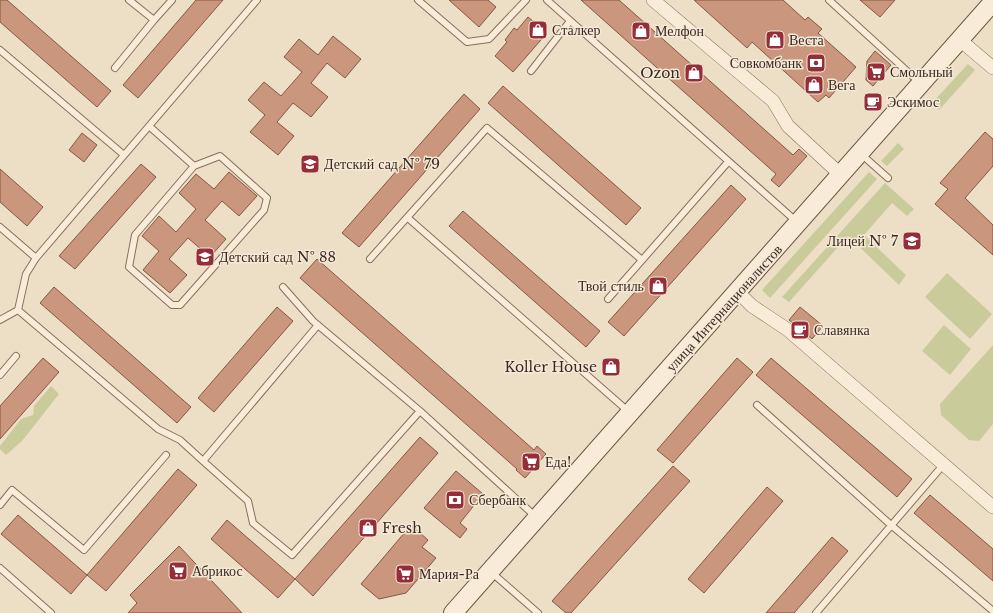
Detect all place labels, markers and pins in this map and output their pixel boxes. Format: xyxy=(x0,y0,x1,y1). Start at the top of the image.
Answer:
shop icon: Сталкер xyxy=(527,19,549,41)
shop icon: Мелфон xyxy=(630,20,652,42)
place label: Сталкер xyxy=(552,21,600,39)
place label: Мелфон xyxy=(655,22,705,40)
shop icon: Веста xyxy=(764,29,786,51)
place label: Веста xyxy=(789,31,824,49)
bank icon: Совкомбанк xyxy=(805,52,827,74)
place label: Совкомбанк xyxy=(730,54,802,72)
supermarket icon: Смольный xyxy=(865,61,887,83)
shop icon: Ozon xyxy=(683,62,705,84)
place label: Смольный xyxy=(890,63,953,81)
place label: Ozon xyxy=(640,64,680,82)
shop icon: Вега xyxy=(803,74,825,96)
place label: Вега xyxy=(828,76,856,94)
cafe icon: Эскимос xyxy=(862,91,884,113)
place label: Эскимос xyxy=(887,93,939,111)
school or university icon: Детский сад № 79 xyxy=(299,153,321,175)
place label: Детский сад № 79 xyxy=(324,155,440,173)
school or university icon: Лицей № 7 xyxy=(901,230,923,252)
place label: Лицей № 7 xyxy=(827,232,899,250)
school or university icon: Детский сад № 88 xyxy=(194,246,216,268)
place label: Детский сад № 88 xyxy=(219,248,336,266)
shop icon: Твой стиль xyxy=(647,275,669,297)
place label: Твой стиль xyxy=(578,277,644,295)
cafe icon: Славянка xyxy=(789,319,811,341)
place label: Славянка xyxy=(814,321,870,339)
shop icon: Koller House xyxy=(600,356,622,378)
place label: Koller House xyxy=(504,358,597,376)
supermarket icon: Еда! xyxy=(520,451,542,473)
place label: Еда! xyxy=(545,453,571,471)
bank icon: Сбербанк xyxy=(444,489,466,511)
place label: Сбербанк xyxy=(469,491,526,509)
shop icon: Fresh xyxy=(357,517,379,539)
place label: Fresh xyxy=(382,519,422,537)
supermarket icon: Абрикос xyxy=(167,560,189,582)
place label: Абрикос xyxy=(192,562,243,580)
supermarket icon: Мария-Ра xyxy=(394,563,416,585)
place label: Мария-Ра xyxy=(419,565,480,583)

